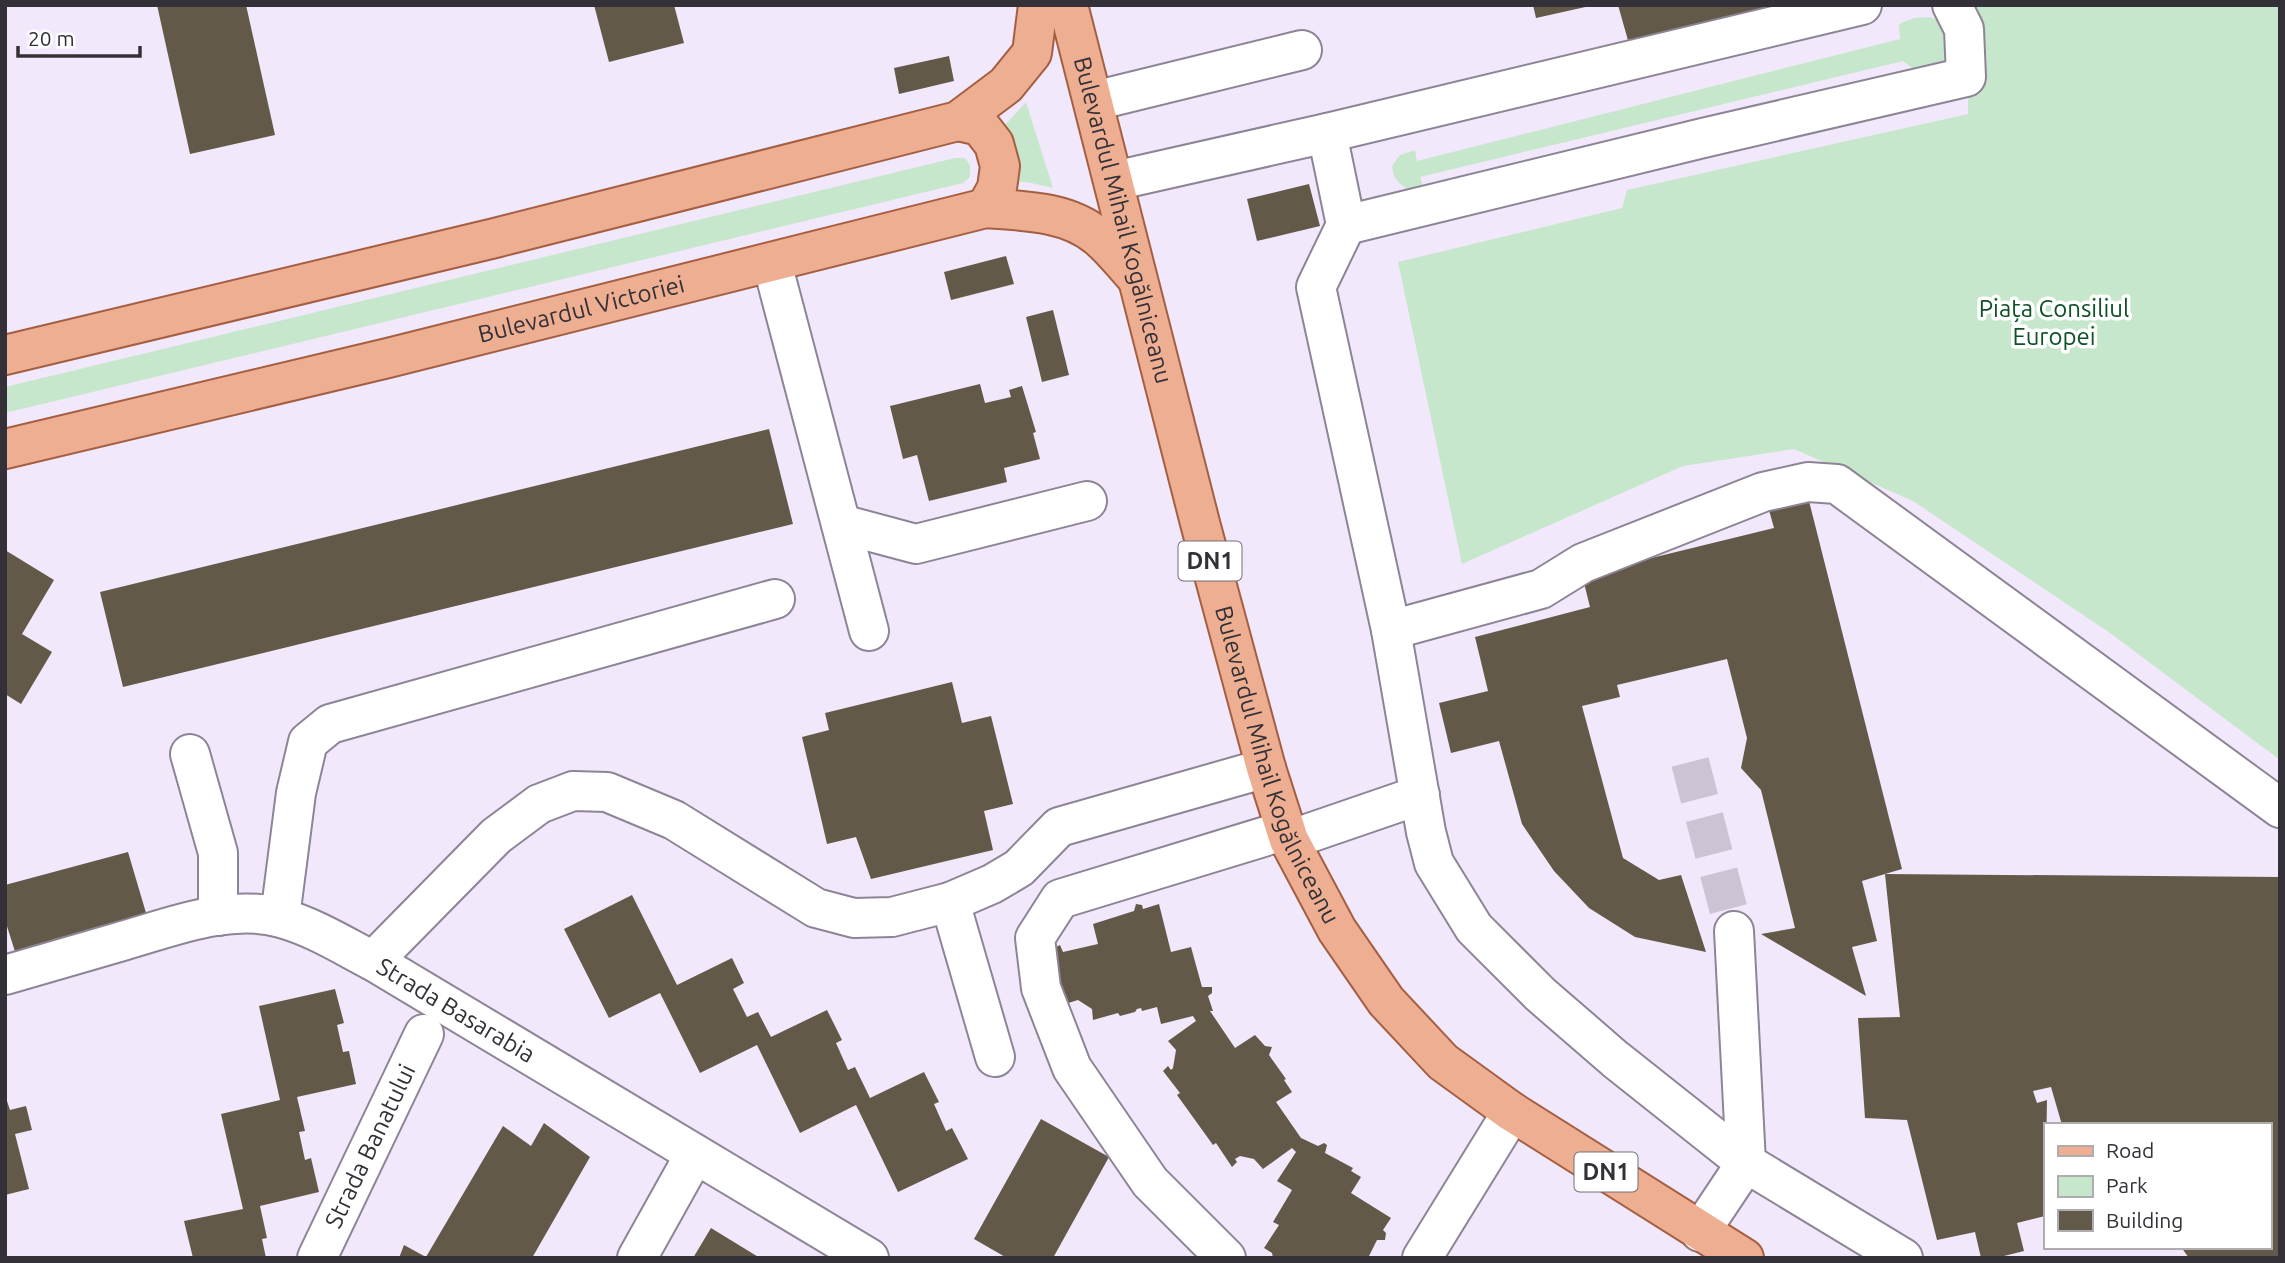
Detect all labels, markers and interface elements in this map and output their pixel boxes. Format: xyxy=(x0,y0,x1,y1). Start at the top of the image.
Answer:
scale bar xyxy=(18,14,140,58)
text: 20 m xyxy=(28,26,75,50)
street label: Bulevardul Mihail Kogălniceanu xyxy=(1069,54,1178,386)
street label: Bulevardul Victoriei xyxy=(475,270,687,348)
park label: Piața Consiliul Europei xyxy=(1979,295,2129,350)
road number: DN1 xyxy=(1178,541,1242,580)
street label: Bulevardul Mihail Kogălniceanu xyxy=(1210,603,1345,928)
street label: Strada Basarabia xyxy=(372,952,540,1068)
street label: Strada Banatului xyxy=(319,1060,421,1232)
legend xyxy=(2044,1123,2271,1249)
text: Road xyxy=(2106,1138,2154,1162)
road number: DN1 xyxy=(1574,1152,1638,1191)
text: Park xyxy=(2106,1173,2148,1197)
text: Building xyxy=(2106,1208,2183,1232)

